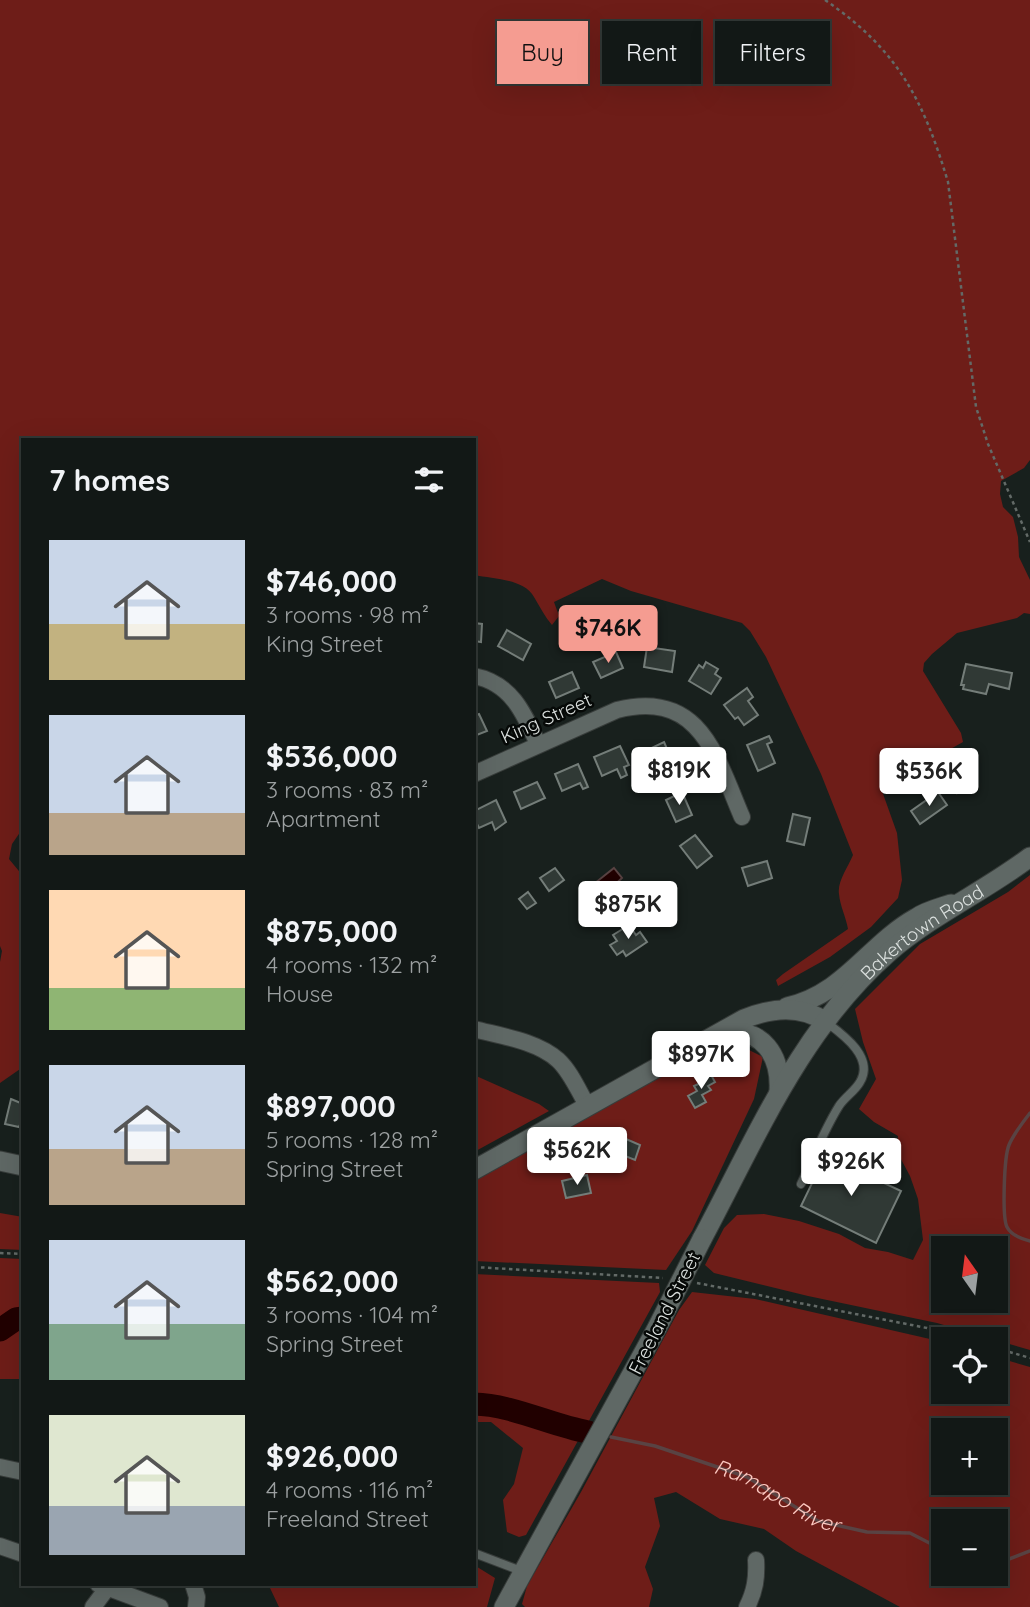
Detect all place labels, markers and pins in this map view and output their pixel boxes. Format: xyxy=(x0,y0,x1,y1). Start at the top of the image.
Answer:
pin: $746K xyxy=(559,606,657,665)
pin: $819K xyxy=(630,748,728,807)
pin: $536K xyxy=(880,748,978,808)
pin: $875K xyxy=(579,881,677,941)
pin: $897K xyxy=(652,1032,750,1091)
pin: $562K xyxy=(528,1128,626,1187)
pin: $926K xyxy=(802,1138,900,1198)

